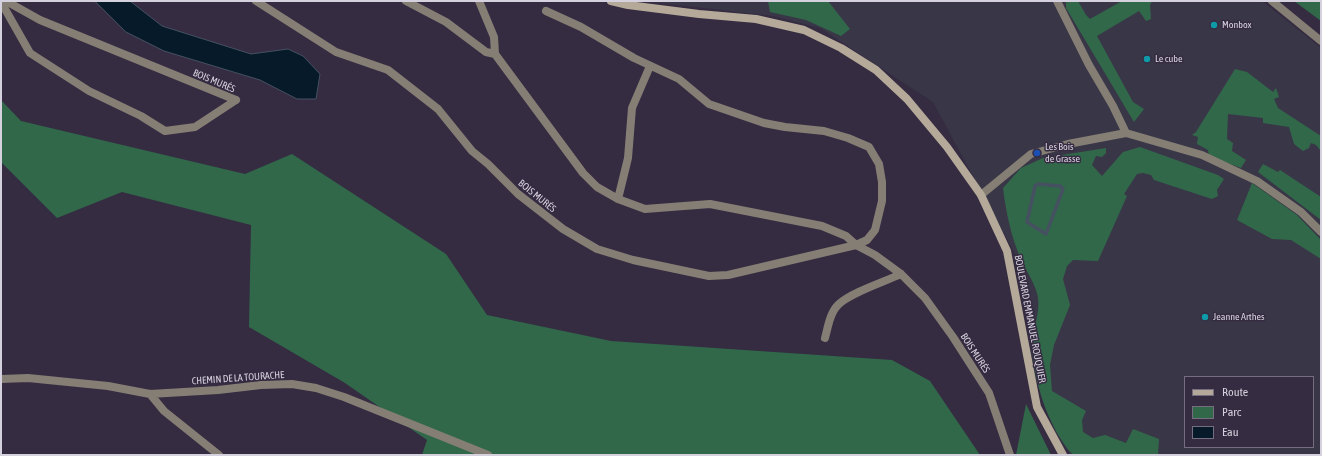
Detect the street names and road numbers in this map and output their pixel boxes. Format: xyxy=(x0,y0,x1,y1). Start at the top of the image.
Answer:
street label: BOIS MURÉS xyxy=(191,67,237,95)
street label: BOIS MURÉS xyxy=(516,177,558,215)
street label: BOULEVARD EMMANUEL ROUQUIER xyxy=(1012,254,1048,384)
street label: BOIS MURÉS xyxy=(958,331,992,375)
street label: CHEMIN DE LA TOURACHE xyxy=(191,369,285,387)

